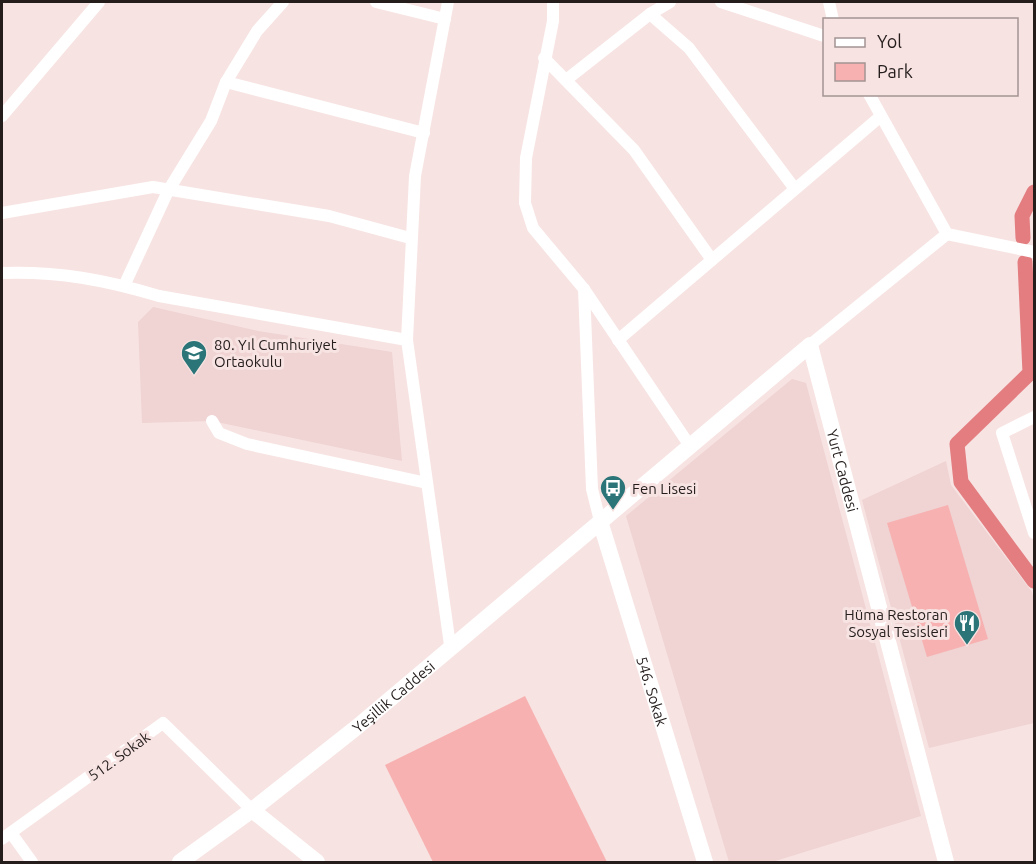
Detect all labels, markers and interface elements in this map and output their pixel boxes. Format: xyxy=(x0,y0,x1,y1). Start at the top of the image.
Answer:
legend xyxy=(823,18,1018,96)
text: Yol xyxy=(877,31,902,51)
text: Park xyxy=(877,61,913,81)
place label: 80. Yıl Cumhuriyet Ortaokulu xyxy=(214,336,337,370)
school or university icon: 80. Yıl Cumhuriyet Ortaokulu xyxy=(179,338,209,376)
street label: Yurt Caddesi xyxy=(824,427,862,514)
bus stop icon: Fen Lisesi xyxy=(598,473,628,511)
place label: Fen Lisesi xyxy=(632,480,696,497)
place label: Hüma Restoran Sosyal Tesisleri xyxy=(844,606,948,640)
restaurant icon: Hüma Restoran Sosyal Tesisleri xyxy=(952,608,982,646)
street label: 546. Sokak xyxy=(634,654,671,728)
street label: Yeşillik Caddesi xyxy=(349,657,438,736)
street label: 512. Sokak xyxy=(85,728,153,784)

